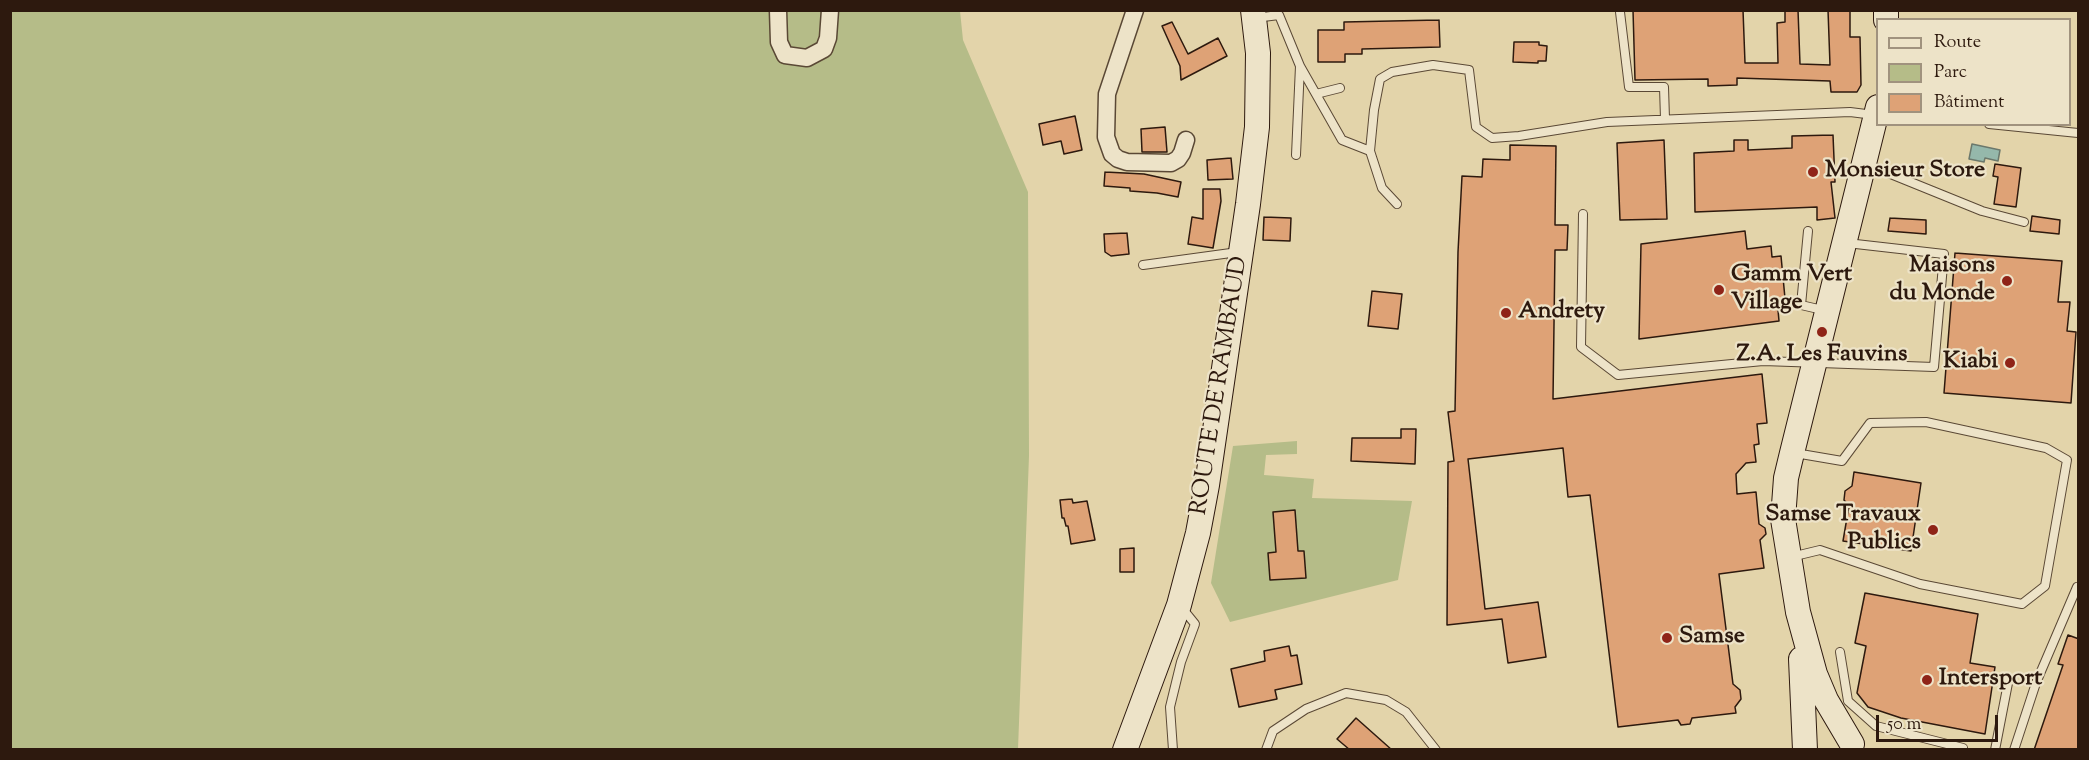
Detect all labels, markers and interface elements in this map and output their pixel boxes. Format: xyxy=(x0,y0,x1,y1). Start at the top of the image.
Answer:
legend xyxy=(1876,18,2071,126)
text: Route xyxy=(1934,30,1981,56)
text: Parc xyxy=(1934,60,1967,86)
text: Bâtiment xyxy=(1934,90,2004,116)
place label: Monsieur Store xyxy=(1825,158,1985,186)
marker: Monsieur Store xyxy=(1806,165,1820,179)
place label: Maisons du Monde xyxy=(1889,253,1995,309)
street label: ROUTE DE RAMBAUD xyxy=(1186,255,1256,517)
place label: Gamm Vert Village xyxy=(1731,262,1852,318)
marker: Maisons du Monde xyxy=(2000,274,2014,288)
marker: Gamm Vert Village xyxy=(1712,283,1726,297)
place label: Andrety xyxy=(1518,299,1605,327)
marker: Andrety xyxy=(1499,306,1513,320)
marker: Z.A. Les Fauvins xyxy=(1815,325,1829,339)
place label: Z.A. Les Fauvins xyxy=(1737,342,1907,370)
place label: Kiabi xyxy=(1943,349,1998,377)
marker: Kiabi xyxy=(2003,356,2017,370)
place label: Samse Travaux Publics xyxy=(1765,502,1921,558)
marker: Samse Travaux Publics xyxy=(1926,523,1940,537)
place label: Samse xyxy=(1679,624,1745,652)
marker: Samse xyxy=(1660,631,1674,645)
place label: Intersport xyxy=(1939,666,2042,694)
marker: Intersport xyxy=(1920,673,1934,687)
scale bar xyxy=(1879,703,2000,741)
text: 50 m xyxy=(1887,712,1921,738)

